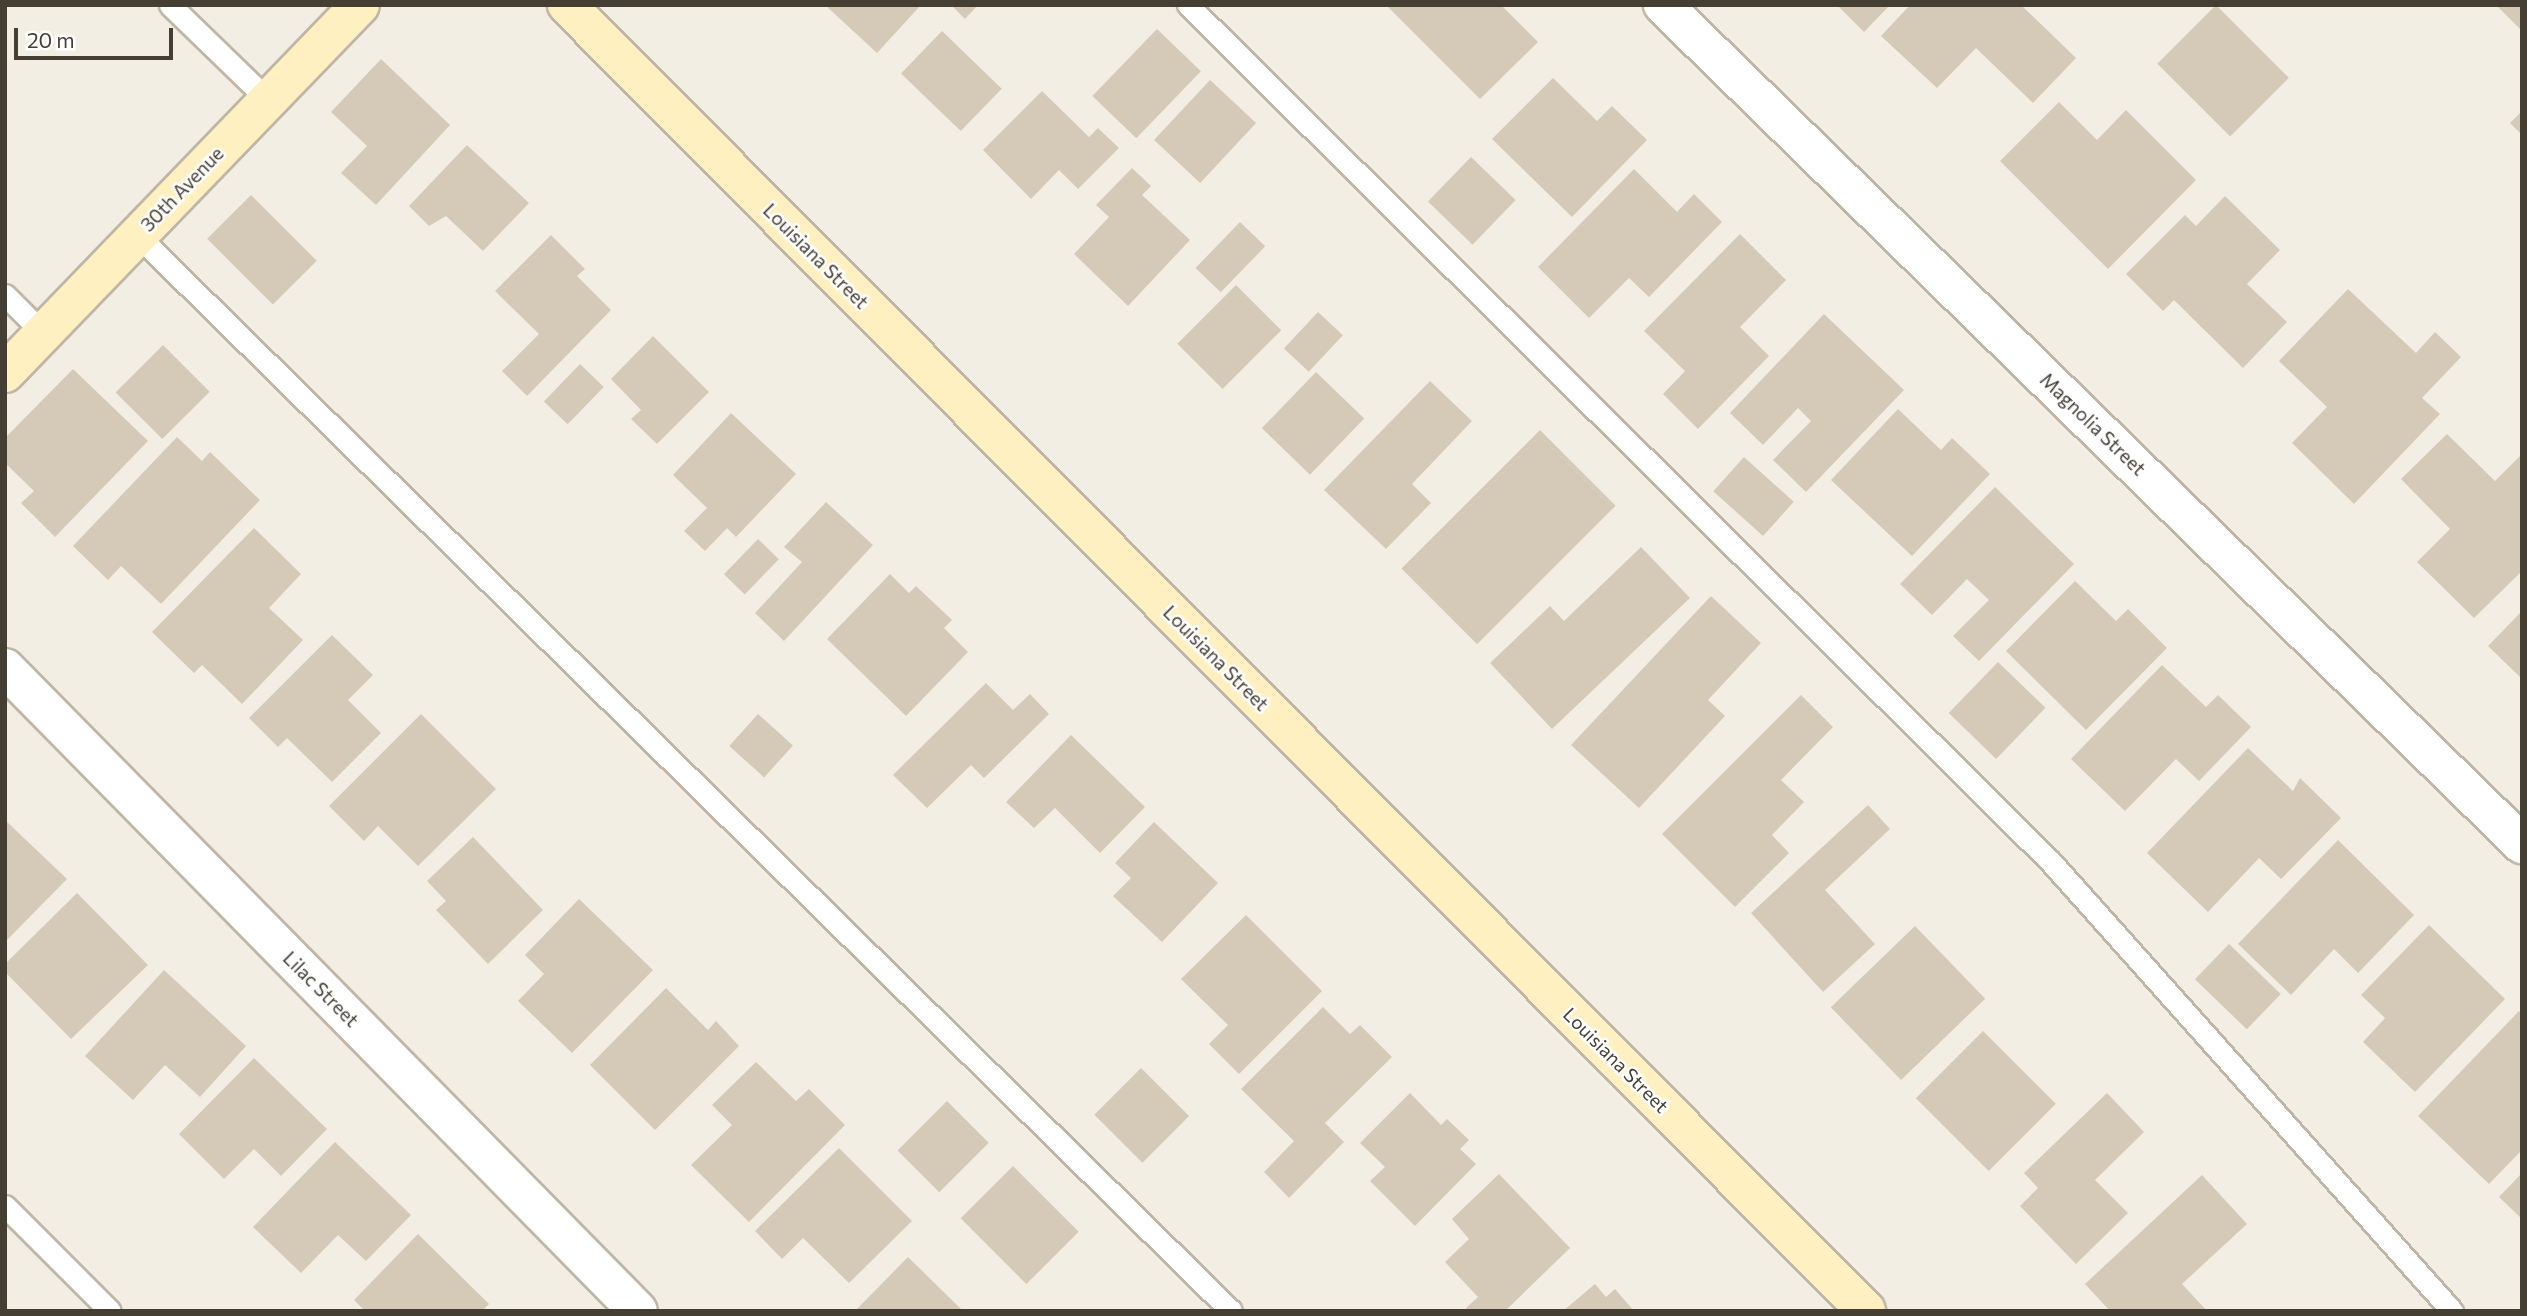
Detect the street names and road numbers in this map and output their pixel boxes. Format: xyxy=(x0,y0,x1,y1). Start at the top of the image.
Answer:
street label: 30th Avenue xyxy=(136,142,228,236)
street label: Louisiana Street xyxy=(759,199,873,313)
street label: Magnolia Street xyxy=(2036,368,2150,480)
street label: Louisiana Street xyxy=(1159,601,1273,715)
street label: Lilac Street xyxy=(279,947,363,1031)
street label: Louisiana Street xyxy=(1559,1003,1673,1117)

